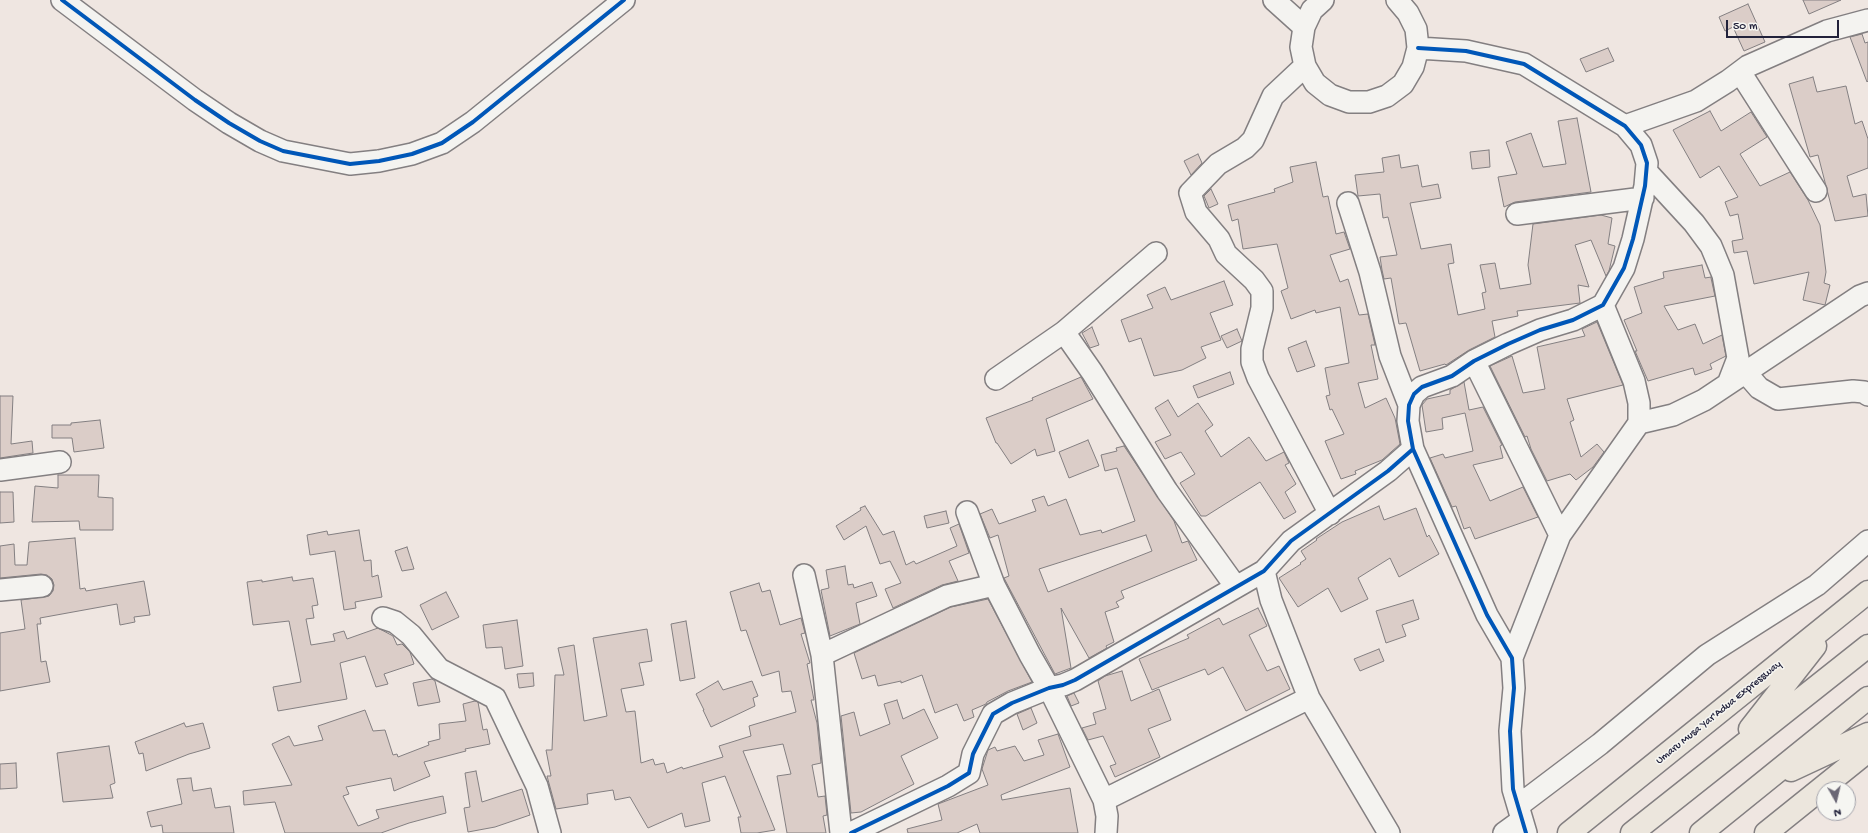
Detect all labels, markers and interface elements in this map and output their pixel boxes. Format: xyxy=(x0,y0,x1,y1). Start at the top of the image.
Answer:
scale bar xyxy=(1728,12,1841,38)
text: 50 m xyxy=(1733,20,1758,34)
street label: Umaru Musa Yar'Adua Expressway xyxy=(1653,658,1785,768)
north arrow xyxy=(1816,781,1856,821)
text: N xyxy=(1833,805,1842,818)

